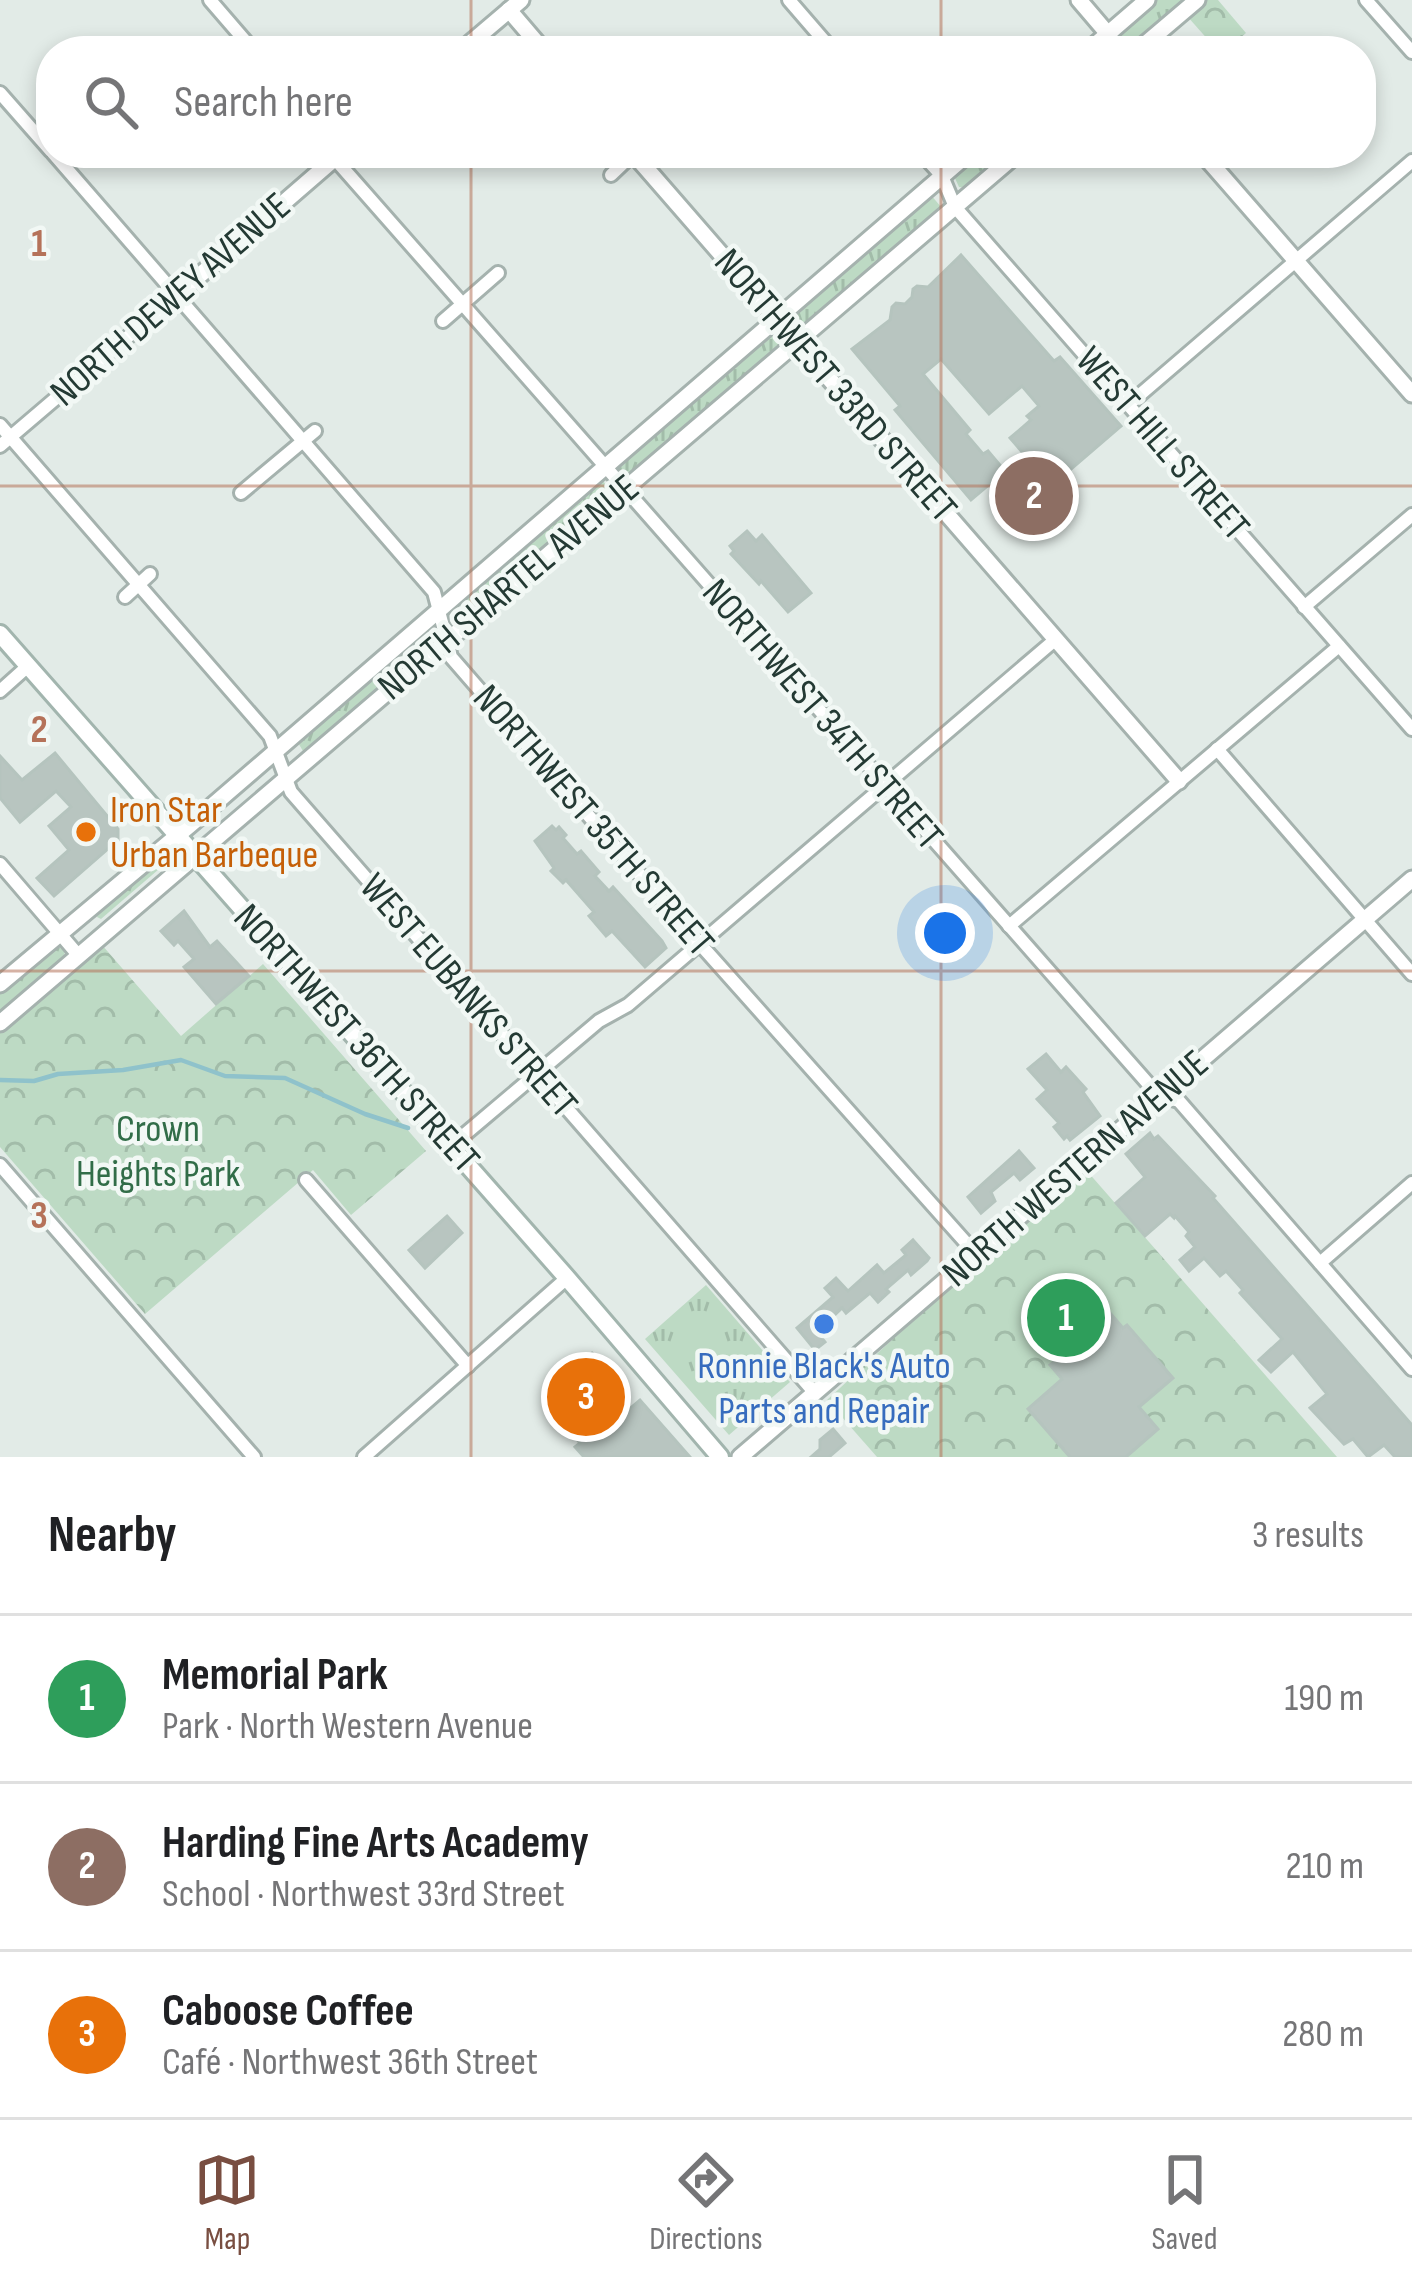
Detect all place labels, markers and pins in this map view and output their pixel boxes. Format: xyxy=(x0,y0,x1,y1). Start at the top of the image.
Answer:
pin: 2 xyxy=(995,451,1073,541)
place label: Iron Star Urban Barbeque xyxy=(110,787,318,879)
marker: Iron Star Urban Barbeque xyxy=(73,819,99,845)
pin: 1 xyxy=(1027,1273,1105,1363)
marker: Ronnie Black's Auto Parts and Repair xyxy=(811,1311,837,1337)
place label: Ronnie Black's Auto Parts and Repair xyxy=(697,1343,951,1435)
pin: 3 xyxy=(547,1352,625,1442)

